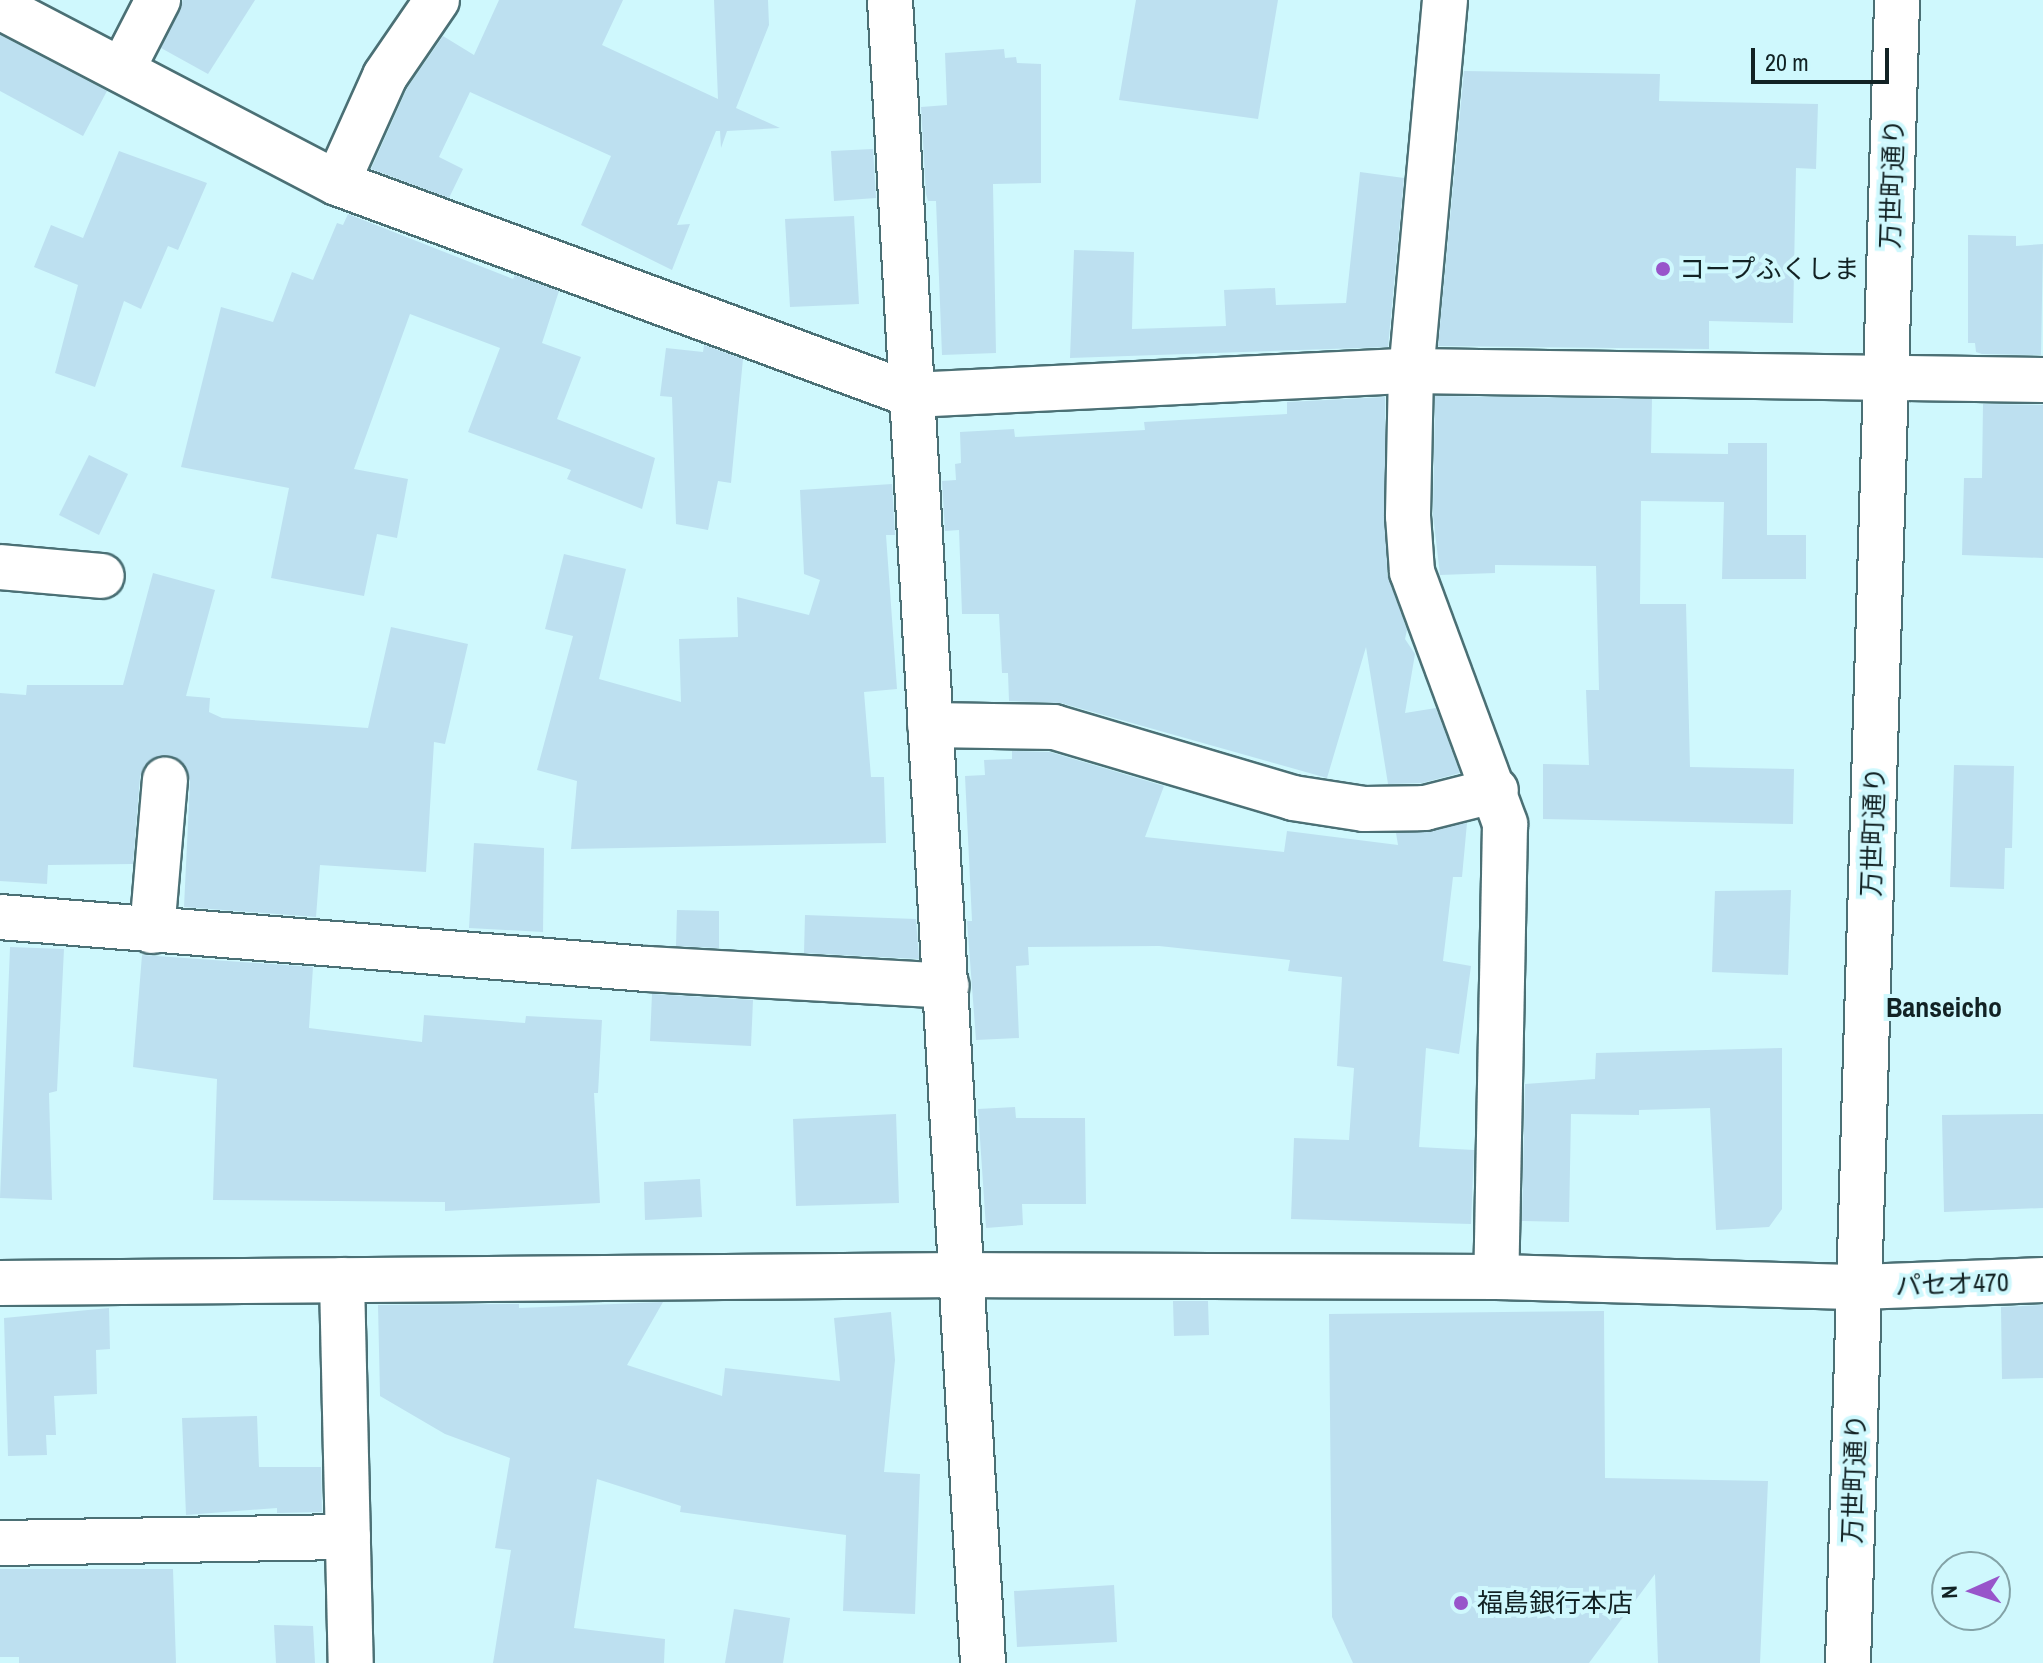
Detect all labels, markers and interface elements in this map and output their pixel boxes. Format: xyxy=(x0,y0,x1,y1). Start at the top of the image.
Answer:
scale bar xyxy=(1755,32,1893,82)
text: 20 m xyxy=(1765,46,1809,78)
street label: 万世町通り xyxy=(1874,118,1910,250)
place label: コープふくしま xyxy=(1679,253,1861,285)
marker: コープふくしま xyxy=(1654,260,1672,278)
street label: 万世町通り xyxy=(1855,766,1891,898)
district label: Banseicho xyxy=(1886,990,2002,1024)
street label: パセオ470 xyxy=(1895,1266,2009,1302)
street label: 万世町通り xyxy=(1836,1413,1872,1545)
north arrow xyxy=(1931,1551,2011,1631)
text: N xyxy=(1934,1585,1964,1599)
place label: 福島銀行本店 xyxy=(1477,1587,1633,1619)
marker: 福島銀行本店 xyxy=(1452,1594,1470,1612)

